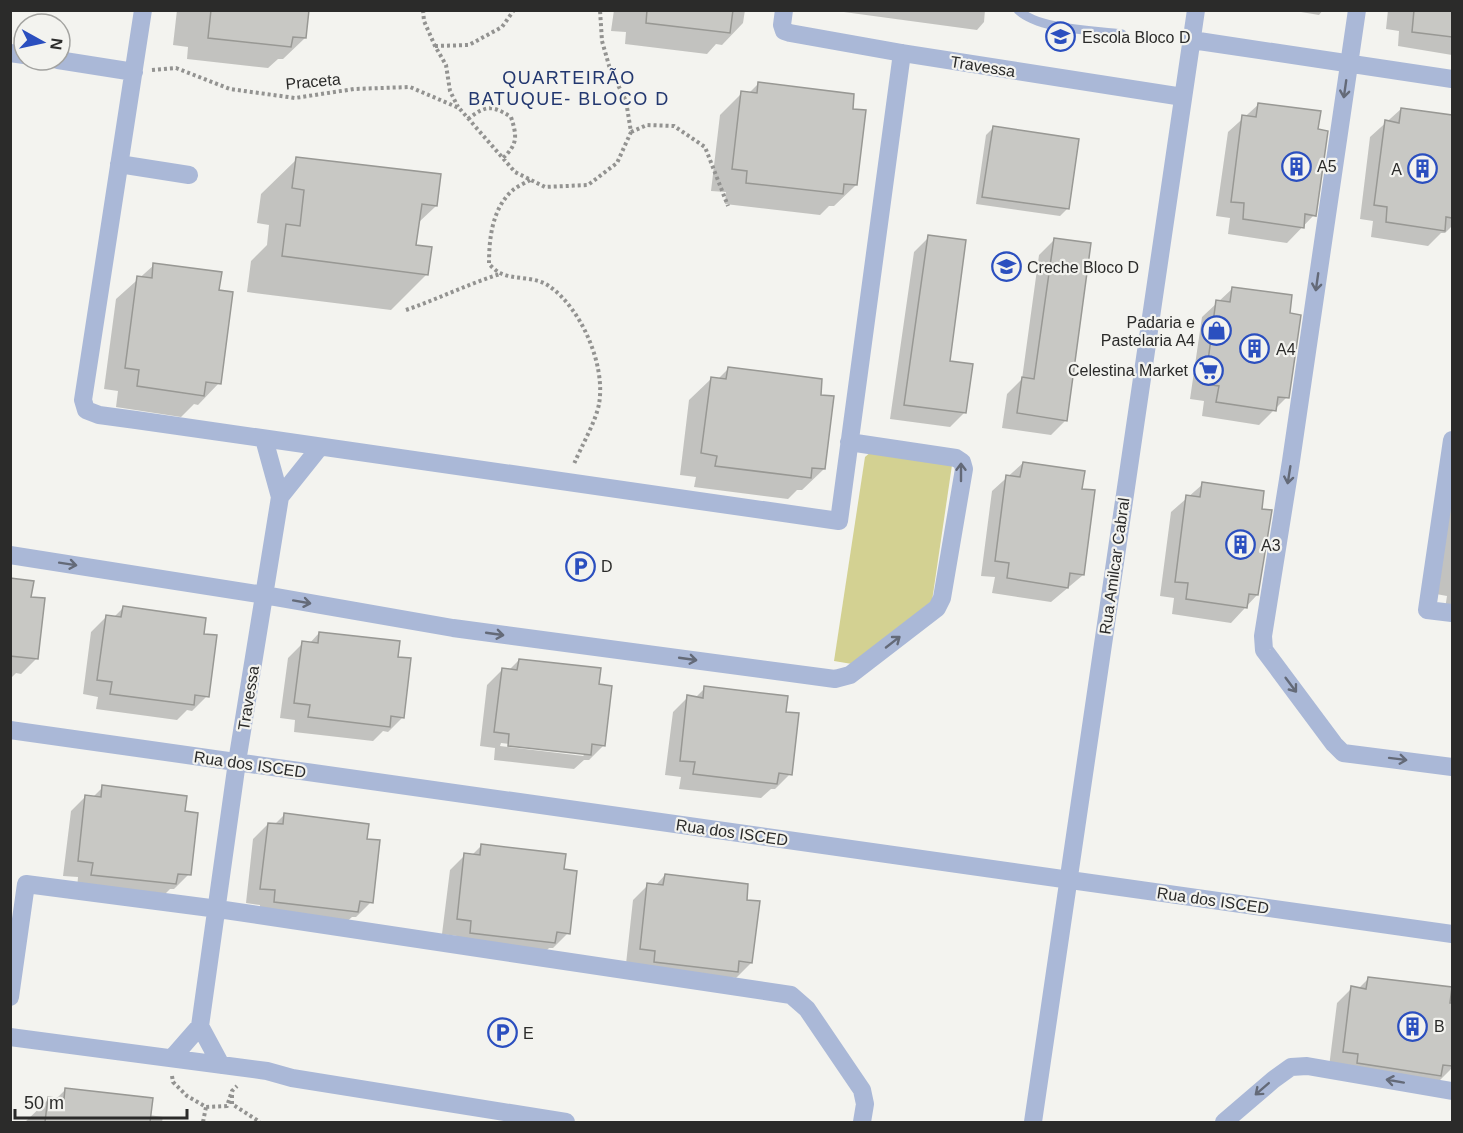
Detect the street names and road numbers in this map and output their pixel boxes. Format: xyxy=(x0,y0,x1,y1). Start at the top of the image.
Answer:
street label: Travessa xyxy=(949,53,1017,80)
street label: Praceta xyxy=(285,71,341,92)
street label: Rua Amilcar Cabral xyxy=(1096,497,1133,635)
street label: Travessa xyxy=(235,664,262,732)
street label: Rua dos ISCED xyxy=(193,748,307,781)
street label: Rua dos ISCED xyxy=(675,816,789,849)
street label: Rua dos ISCED xyxy=(1156,884,1270,917)

